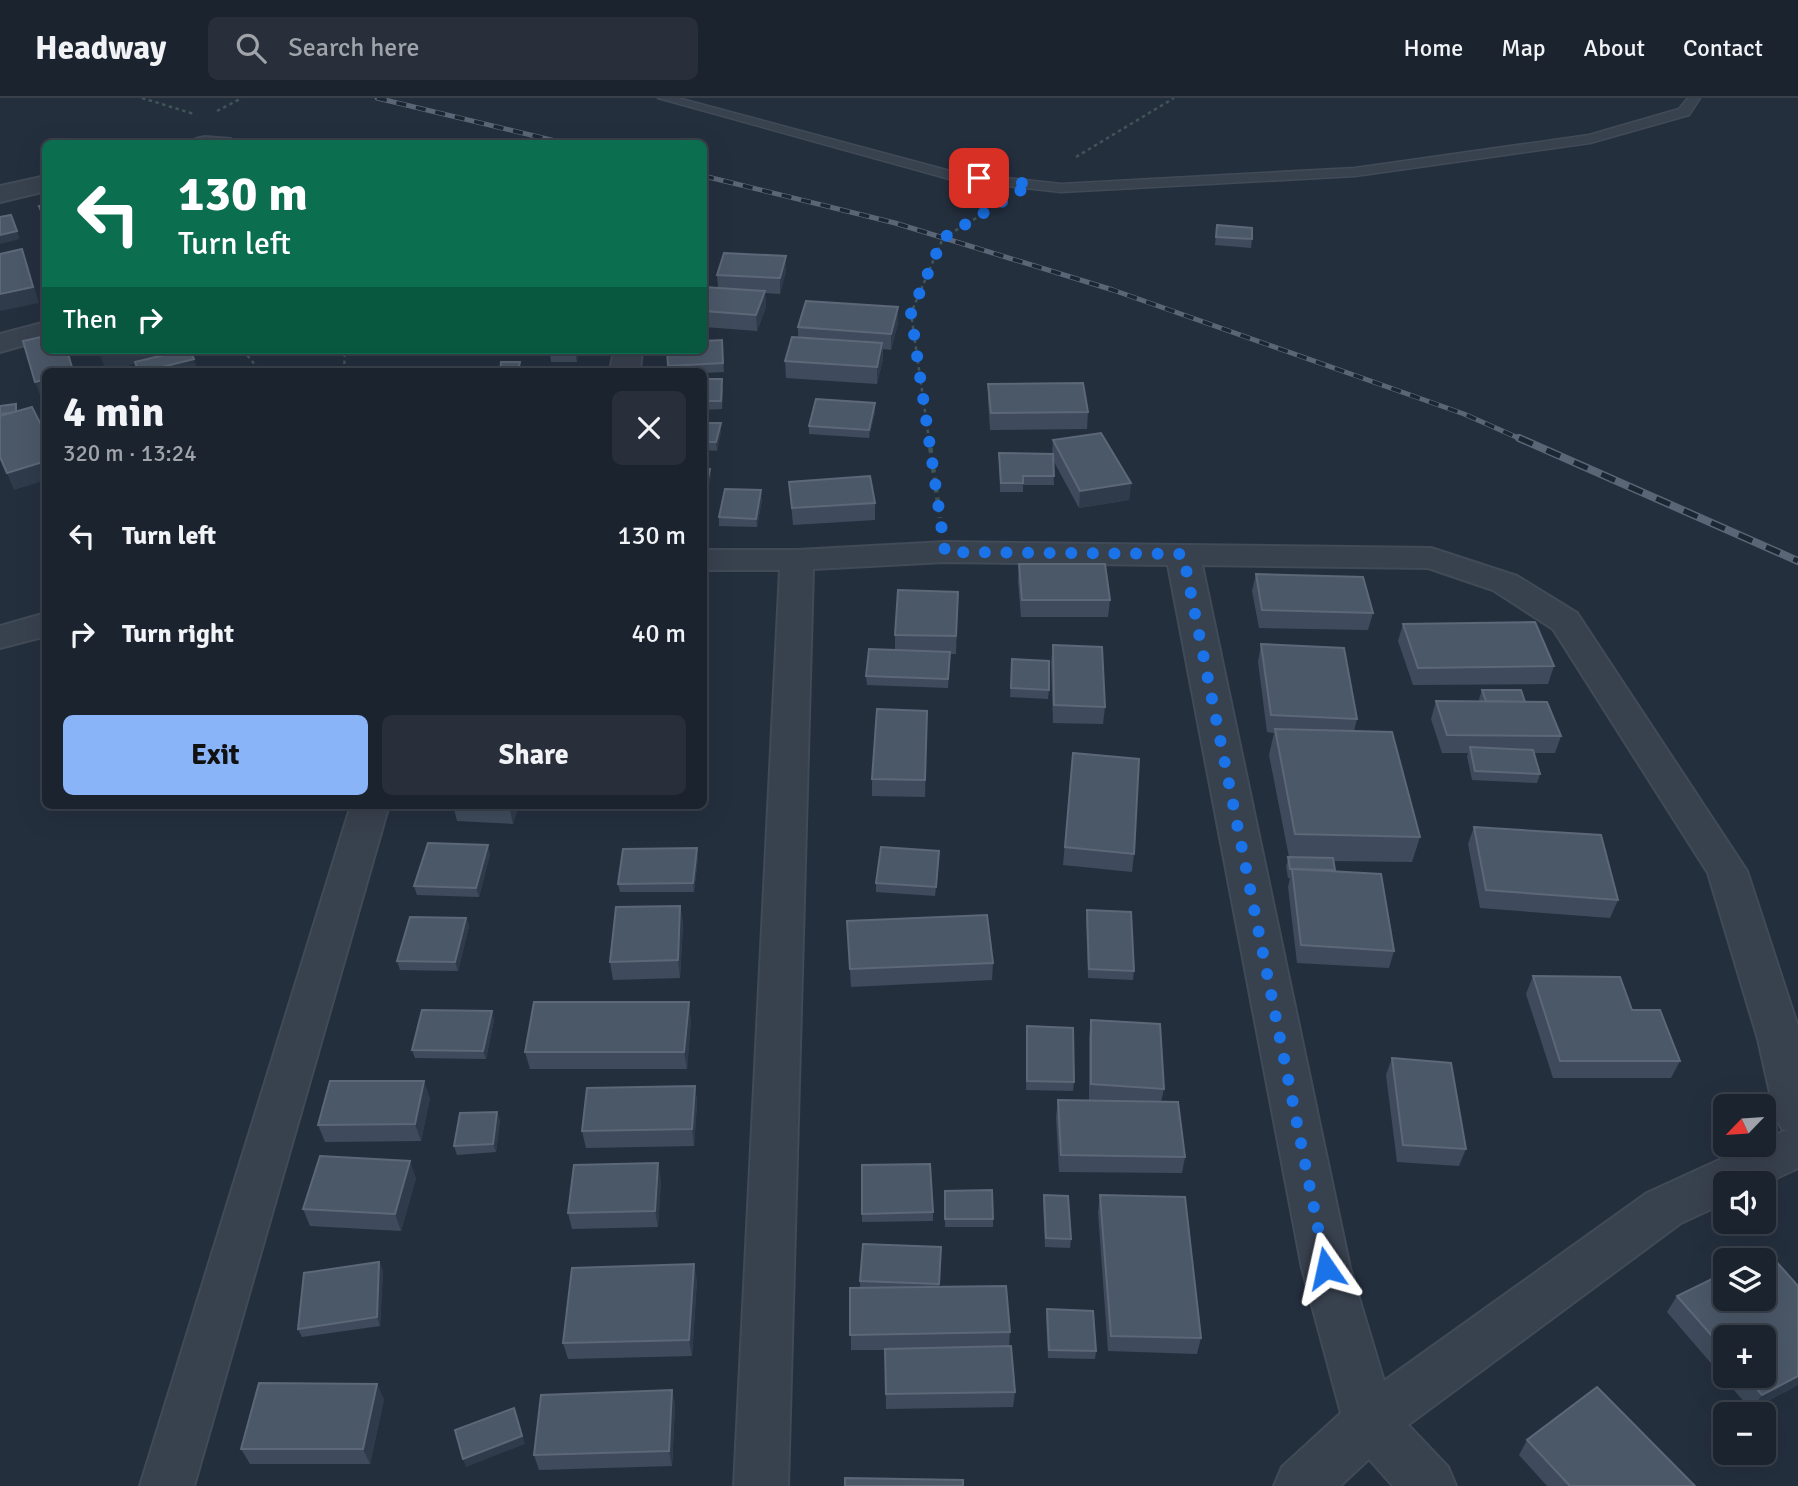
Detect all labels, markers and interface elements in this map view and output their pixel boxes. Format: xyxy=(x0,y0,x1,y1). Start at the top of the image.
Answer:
search box xyxy=(208,17,698,80)
text: Headway xyxy=(35,28,166,69)
icon: search xyxy=(232,29,270,67)
text: Search here xyxy=(288,32,419,64)
text: Home xyxy=(1403,33,1463,63)
text: Map xyxy=(1501,33,1546,63)
text: About xyxy=(1584,33,1645,63)
text: Contact xyxy=(1683,33,1763,63)
pin xyxy=(949,148,1009,208)
icon: arrive xyxy=(960,159,998,197)
text: 130 m xyxy=(178,164,308,224)
icon: left xyxy=(63,168,154,259)
text: Turn left xyxy=(178,224,291,263)
icon: right xyxy=(131,301,169,339)
text: Then xyxy=(63,304,117,336)
text: 4 min xyxy=(63,387,164,438)
button: close xyxy=(612,391,686,465)
text: 320 m · 13:24 xyxy=(63,439,197,468)
icon: left xyxy=(63,517,101,555)
text: Turn left xyxy=(122,520,216,552)
text: 130 m xyxy=(617,520,686,552)
icon: right xyxy=(63,615,101,653)
text: Turn right xyxy=(122,618,234,650)
text: 40 m xyxy=(631,618,686,650)
button: Exit xyxy=(63,715,368,795)
button: Share xyxy=(382,715,686,795)
north arrow xyxy=(1713,1094,1776,1157)
map controls xyxy=(1713,1094,1776,1465)
button: sound xyxy=(1713,1171,1776,1234)
position arrow xyxy=(1289,1231,1363,1305)
button: layers xyxy=(1713,1248,1776,1311)
button: + xyxy=(1713,1325,1776,1388)
button: − xyxy=(1713,1402,1776,1465)

